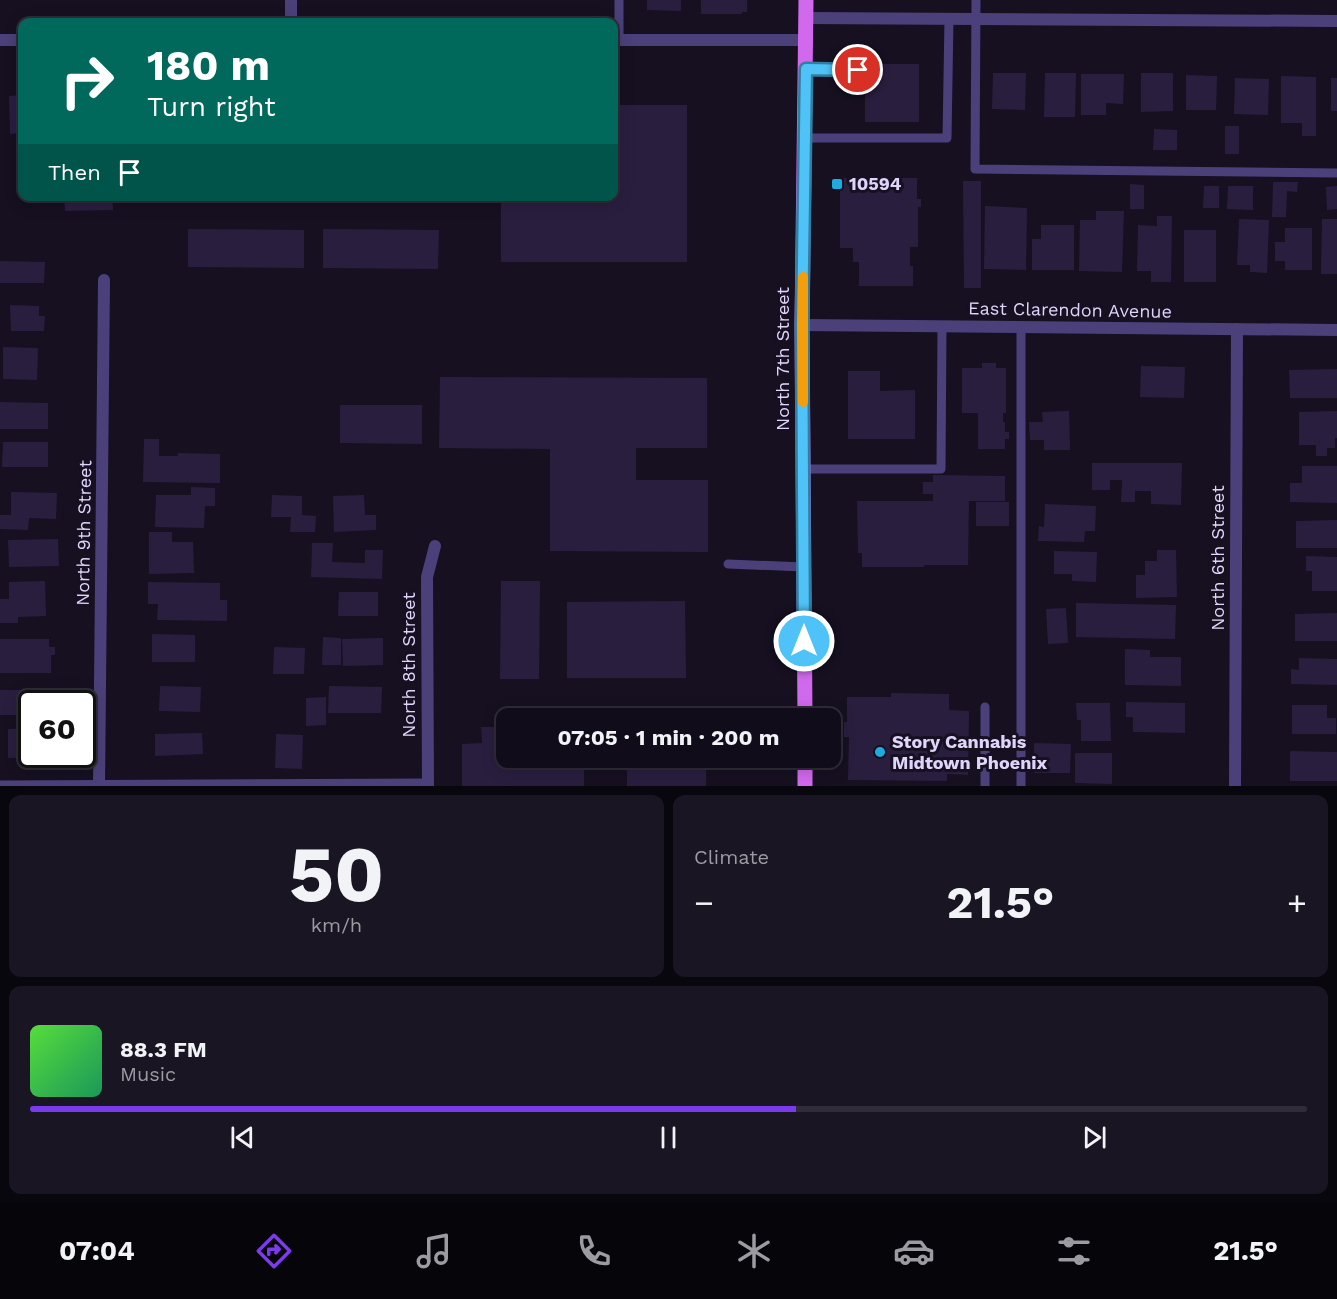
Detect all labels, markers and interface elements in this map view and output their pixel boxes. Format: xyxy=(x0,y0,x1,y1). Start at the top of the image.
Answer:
text: 180 m xyxy=(147,41,270,90)
icon: right xyxy=(48,42,126,120)
pin xyxy=(832,44,883,95)
icon: arrive xyxy=(841,53,874,86)
text: Turn right xyxy=(147,91,276,123)
icon: arrive xyxy=(113,156,146,189)
text: Then xyxy=(48,160,101,185)
place label: 10594 xyxy=(849,173,902,194)
marker: 10594 xyxy=(830,177,844,191)
street label: North 7th Street xyxy=(772,287,793,431)
street label: East Clarendon Avenue xyxy=(968,297,1172,322)
street label: North 9th Street xyxy=(72,460,95,606)
street label: North 6th Street xyxy=(1207,485,1228,631)
street label: North 8th Street xyxy=(398,592,419,738)
position arrow xyxy=(772,609,836,673)
speed limit sign: 60 xyxy=(18,690,96,768)
text: 07:05 · 1 min · 200 m xyxy=(557,725,780,750)
place label: Story Cannabis Midtown Phoenix xyxy=(892,731,1048,773)
marker: Story Cannabis Midtown Phoenix xyxy=(873,745,887,759)
text: 50 xyxy=(289,828,384,920)
text: Climate xyxy=(694,845,769,869)
text: 21.5° xyxy=(947,876,1054,929)
text: − xyxy=(694,883,714,922)
text: + xyxy=(1287,883,1307,922)
text: km/h xyxy=(311,913,362,937)
text: 88.3 FM xyxy=(120,1037,207,1062)
text: Music xyxy=(120,1062,176,1086)
icon: previous xyxy=(226,1121,259,1154)
icon: pause xyxy=(652,1121,685,1154)
icon: next xyxy=(1078,1121,1111,1154)
icon: directions xyxy=(253,1230,295,1272)
icon: music xyxy=(413,1230,455,1272)
icon: phone xyxy=(573,1230,615,1272)
icon: climate xyxy=(733,1230,775,1272)
icon: car xyxy=(893,1230,935,1272)
icon: filters xyxy=(1053,1230,1095,1272)
text: 07:04 xyxy=(59,1235,135,1267)
text: 21.5° xyxy=(1213,1235,1278,1267)

